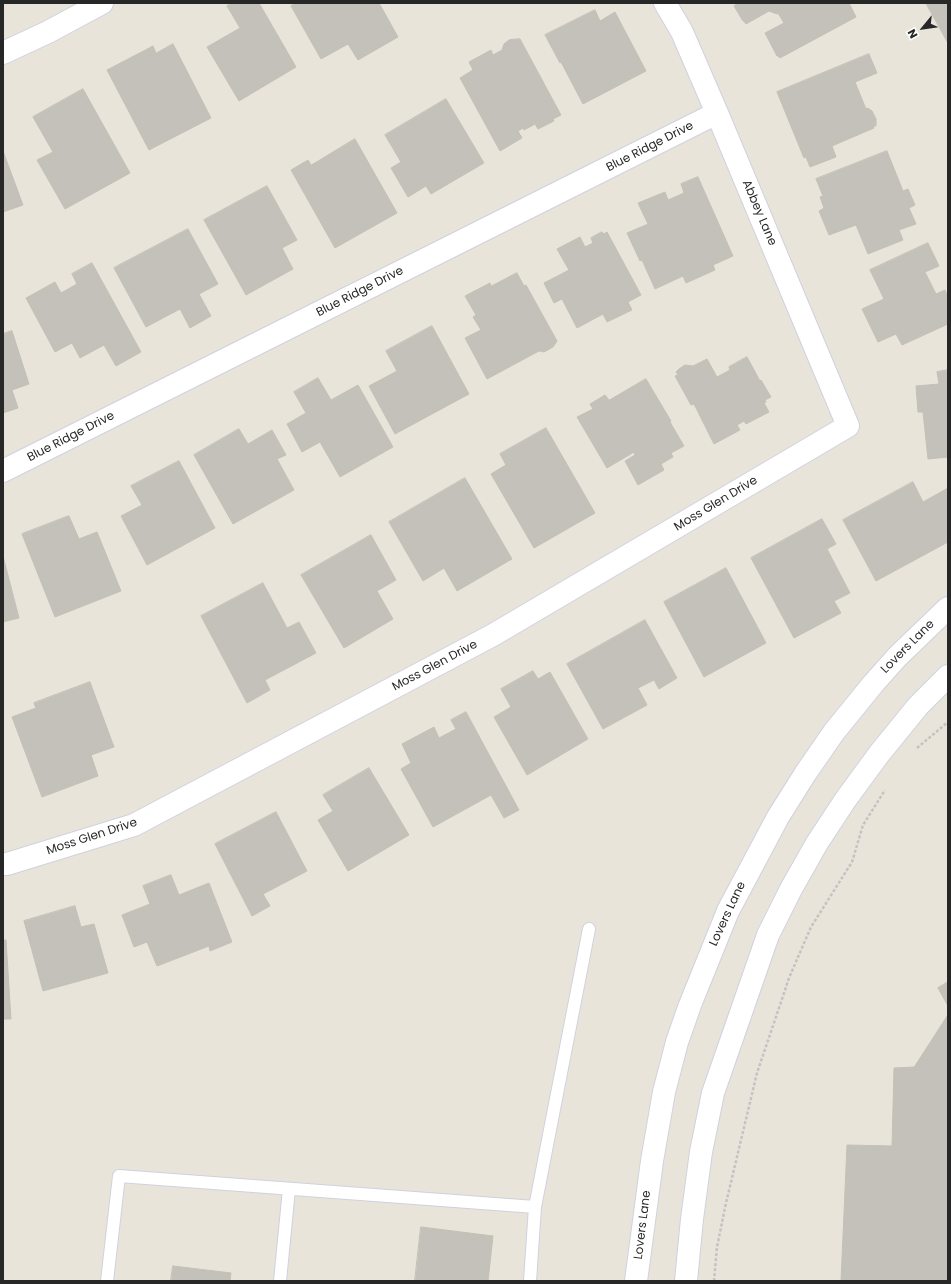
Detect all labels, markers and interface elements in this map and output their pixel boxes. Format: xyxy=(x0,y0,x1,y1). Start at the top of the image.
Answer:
north arrow xyxy=(903,8,943,48)
text: N xyxy=(904,26,922,41)
street label: Blue Ridge Drive xyxy=(604,119,696,175)
street label: Abbey Lane xyxy=(739,178,779,248)
street label: Blue Ridge Drive xyxy=(314,264,406,320)
street label: Blue Ridge Drive xyxy=(25,409,117,465)
street label: Moss Glen Drive xyxy=(672,474,760,534)
street label: Lovers Lane xyxy=(878,617,938,677)
street label: Moss Glen Drive xyxy=(390,637,480,695)
street label: Moss Glen Drive xyxy=(45,816,139,858)
street label: Lovers Lane xyxy=(707,880,749,948)
street label: Lovers Lane xyxy=(632,1190,654,1260)

